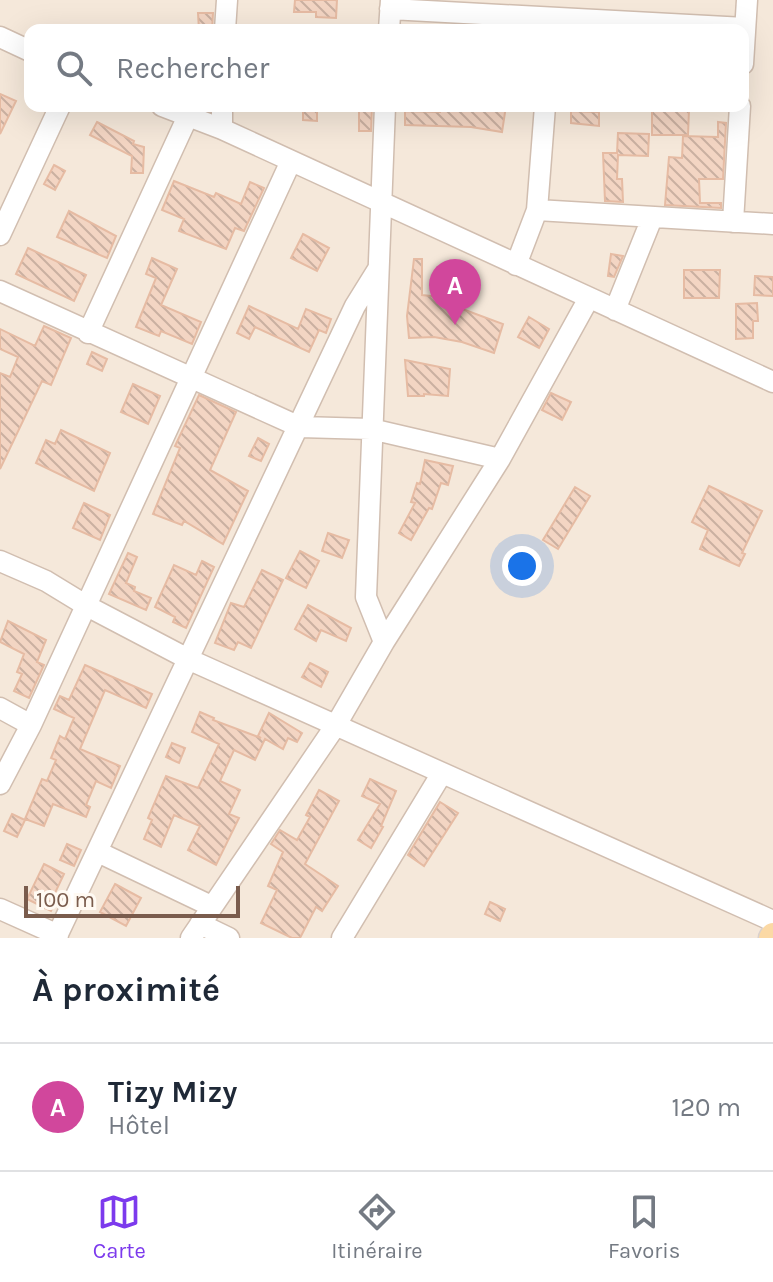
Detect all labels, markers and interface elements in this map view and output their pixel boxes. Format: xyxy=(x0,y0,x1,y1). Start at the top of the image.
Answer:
search box xyxy=(24,24,749,112)
icon: search xyxy=(52,46,96,90)
text: Rechercher xyxy=(116,50,269,86)
pin: A xyxy=(429,259,481,325)
your location xyxy=(502,546,542,586)
scale bar xyxy=(24,882,240,918)
text: 100 m xyxy=(36,887,95,913)
text: À proximité xyxy=(32,970,220,1010)
text: Tizy Mizy xyxy=(108,1074,237,1110)
text: A xyxy=(50,1092,66,1123)
text: 120 m xyxy=(671,1092,741,1123)
text: Hôtel xyxy=(108,1110,170,1141)
tab: Carte xyxy=(93,1190,146,1264)
tab: Itinéraire xyxy=(331,1190,423,1264)
tab: Favoris xyxy=(608,1190,680,1264)

